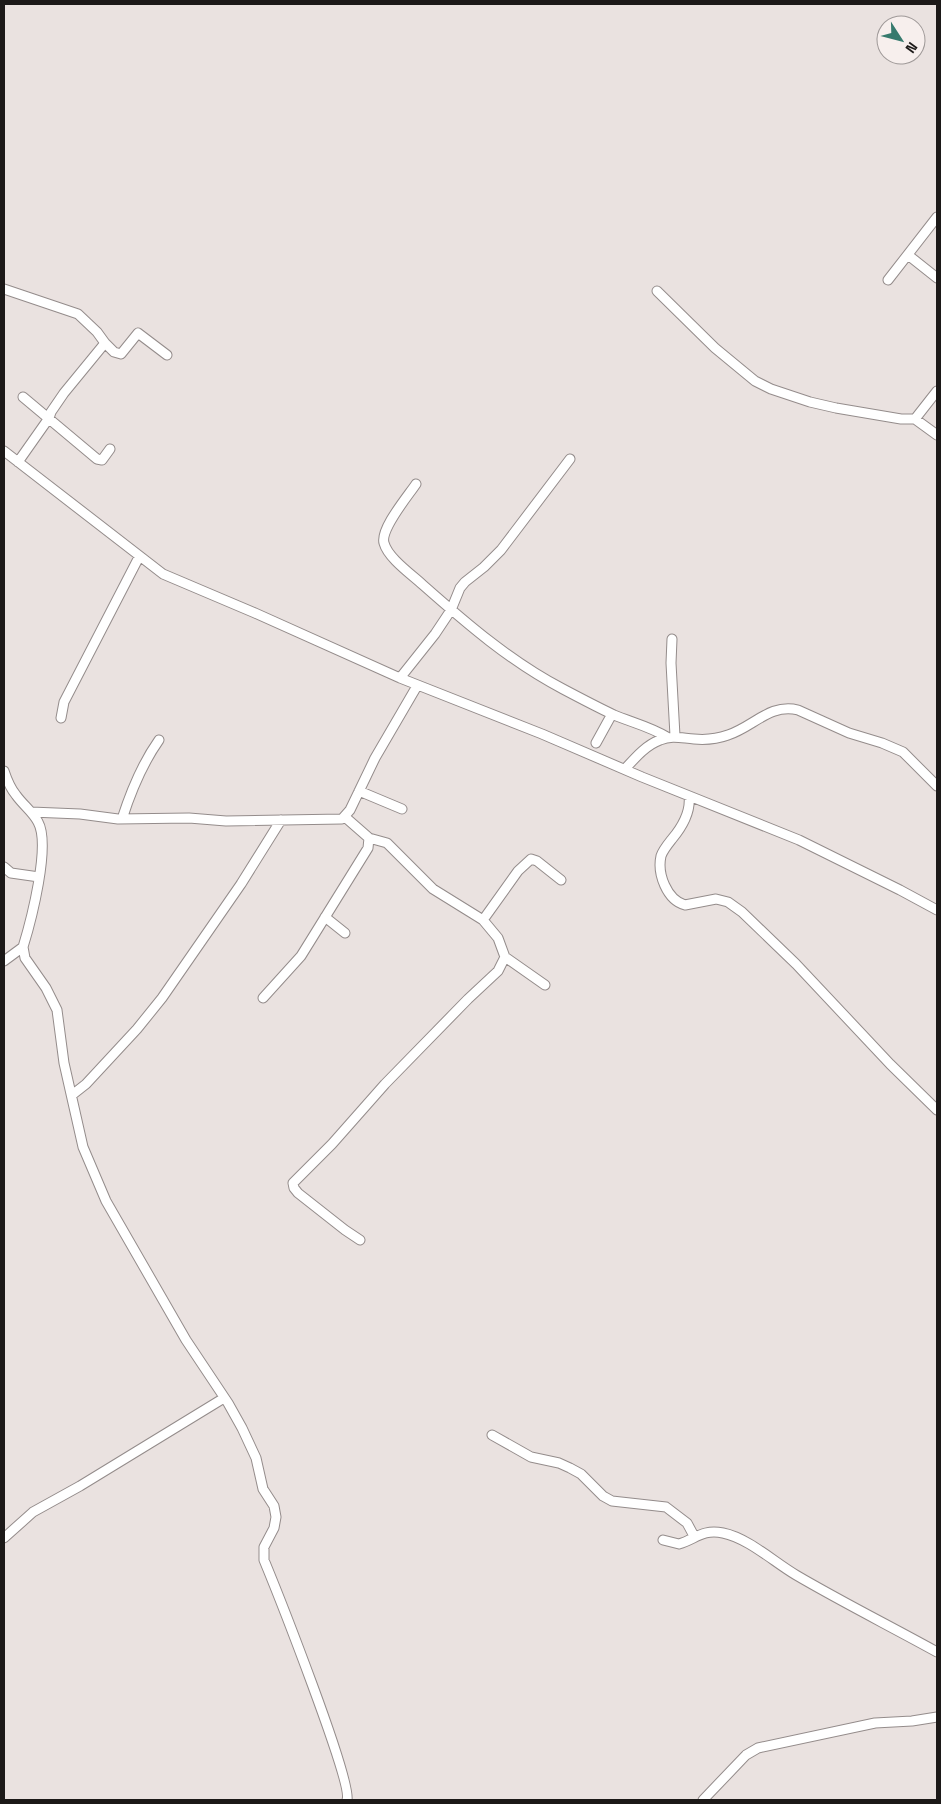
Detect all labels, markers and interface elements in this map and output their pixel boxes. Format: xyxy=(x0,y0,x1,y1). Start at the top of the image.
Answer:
north arrow xyxy=(876,15,926,65)
text: N xyxy=(901,39,922,57)

